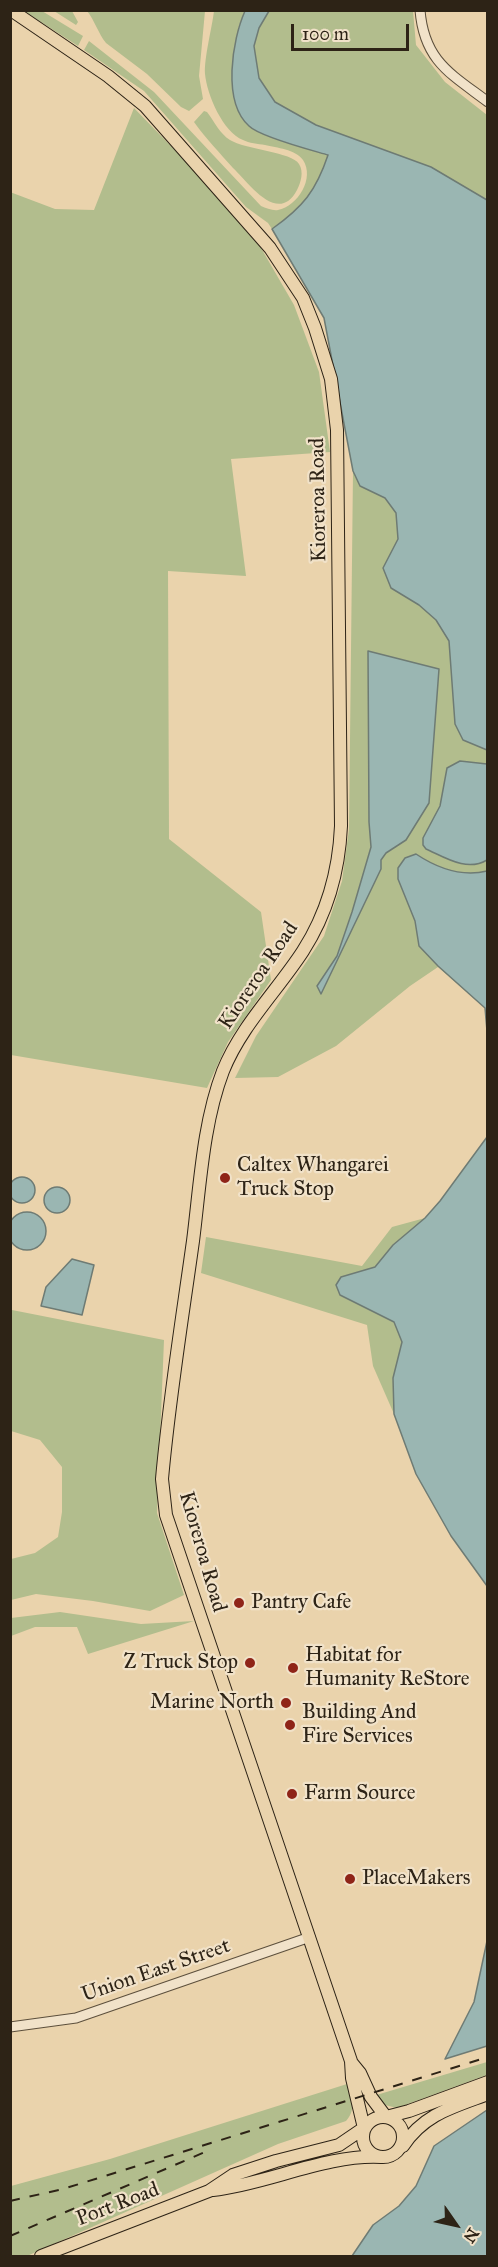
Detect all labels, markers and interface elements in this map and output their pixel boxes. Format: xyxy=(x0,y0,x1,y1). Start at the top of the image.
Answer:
scale bar xyxy=(294,12,412,50)
text: 100 m xyxy=(302,23,349,45)
street label: Kioreroa Road xyxy=(305,438,333,562)
street label: Kioreroa Road xyxy=(214,917,304,1035)
place label: Caltex Whangarei Truck Stop xyxy=(237,1153,389,1203)
marker: Caltex Whangarei Truck Stop xyxy=(218,1171,232,1185)
street label: Kioreroa Road xyxy=(173,1489,231,1615)
place label: Pantry Cafe xyxy=(251,1590,351,1616)
marker: Pantry Cafe xyxy=(232,1596,246,1610)
place label: Habitat for Humanity ReStore xyxy=(305,1643,470,1693)
place label: Z Truck Stop xyxy=(123,1650,238,1676)
marker: Z Truck Stop xyxy=(243,1656,257,1670)
marker: Habitat for Humanity ReStore xyxy=(286,1661,300,1675)
place label: Marine North xyxy=(150,1690,274,1716)
marker: Marine North xyxy=(279,1696,293,1710)
place label: Building And Fire Services xyxy=(302,1700,416,1750)
marker: Building And Fire Services xyxy=(283,1718,297,1732)
place label: Farm Source xyxy=(304,1781,416,1807)
marker: Farm Source xyxy=(285,1787,299,1801)
place label: PlaceMakers xyxy=(362,1866,470,1892)
marker: PlaceMakers xyxy=(343,1872,357,1886)
street label: Union East Street xyxy=(78,1934,234,2008)
street label: Port Road xyxy=(73,2178,163,2232)
north arrow xyxy=(426,2195,486,2255)
text: N xyxy=(460,2224,483,2246)

